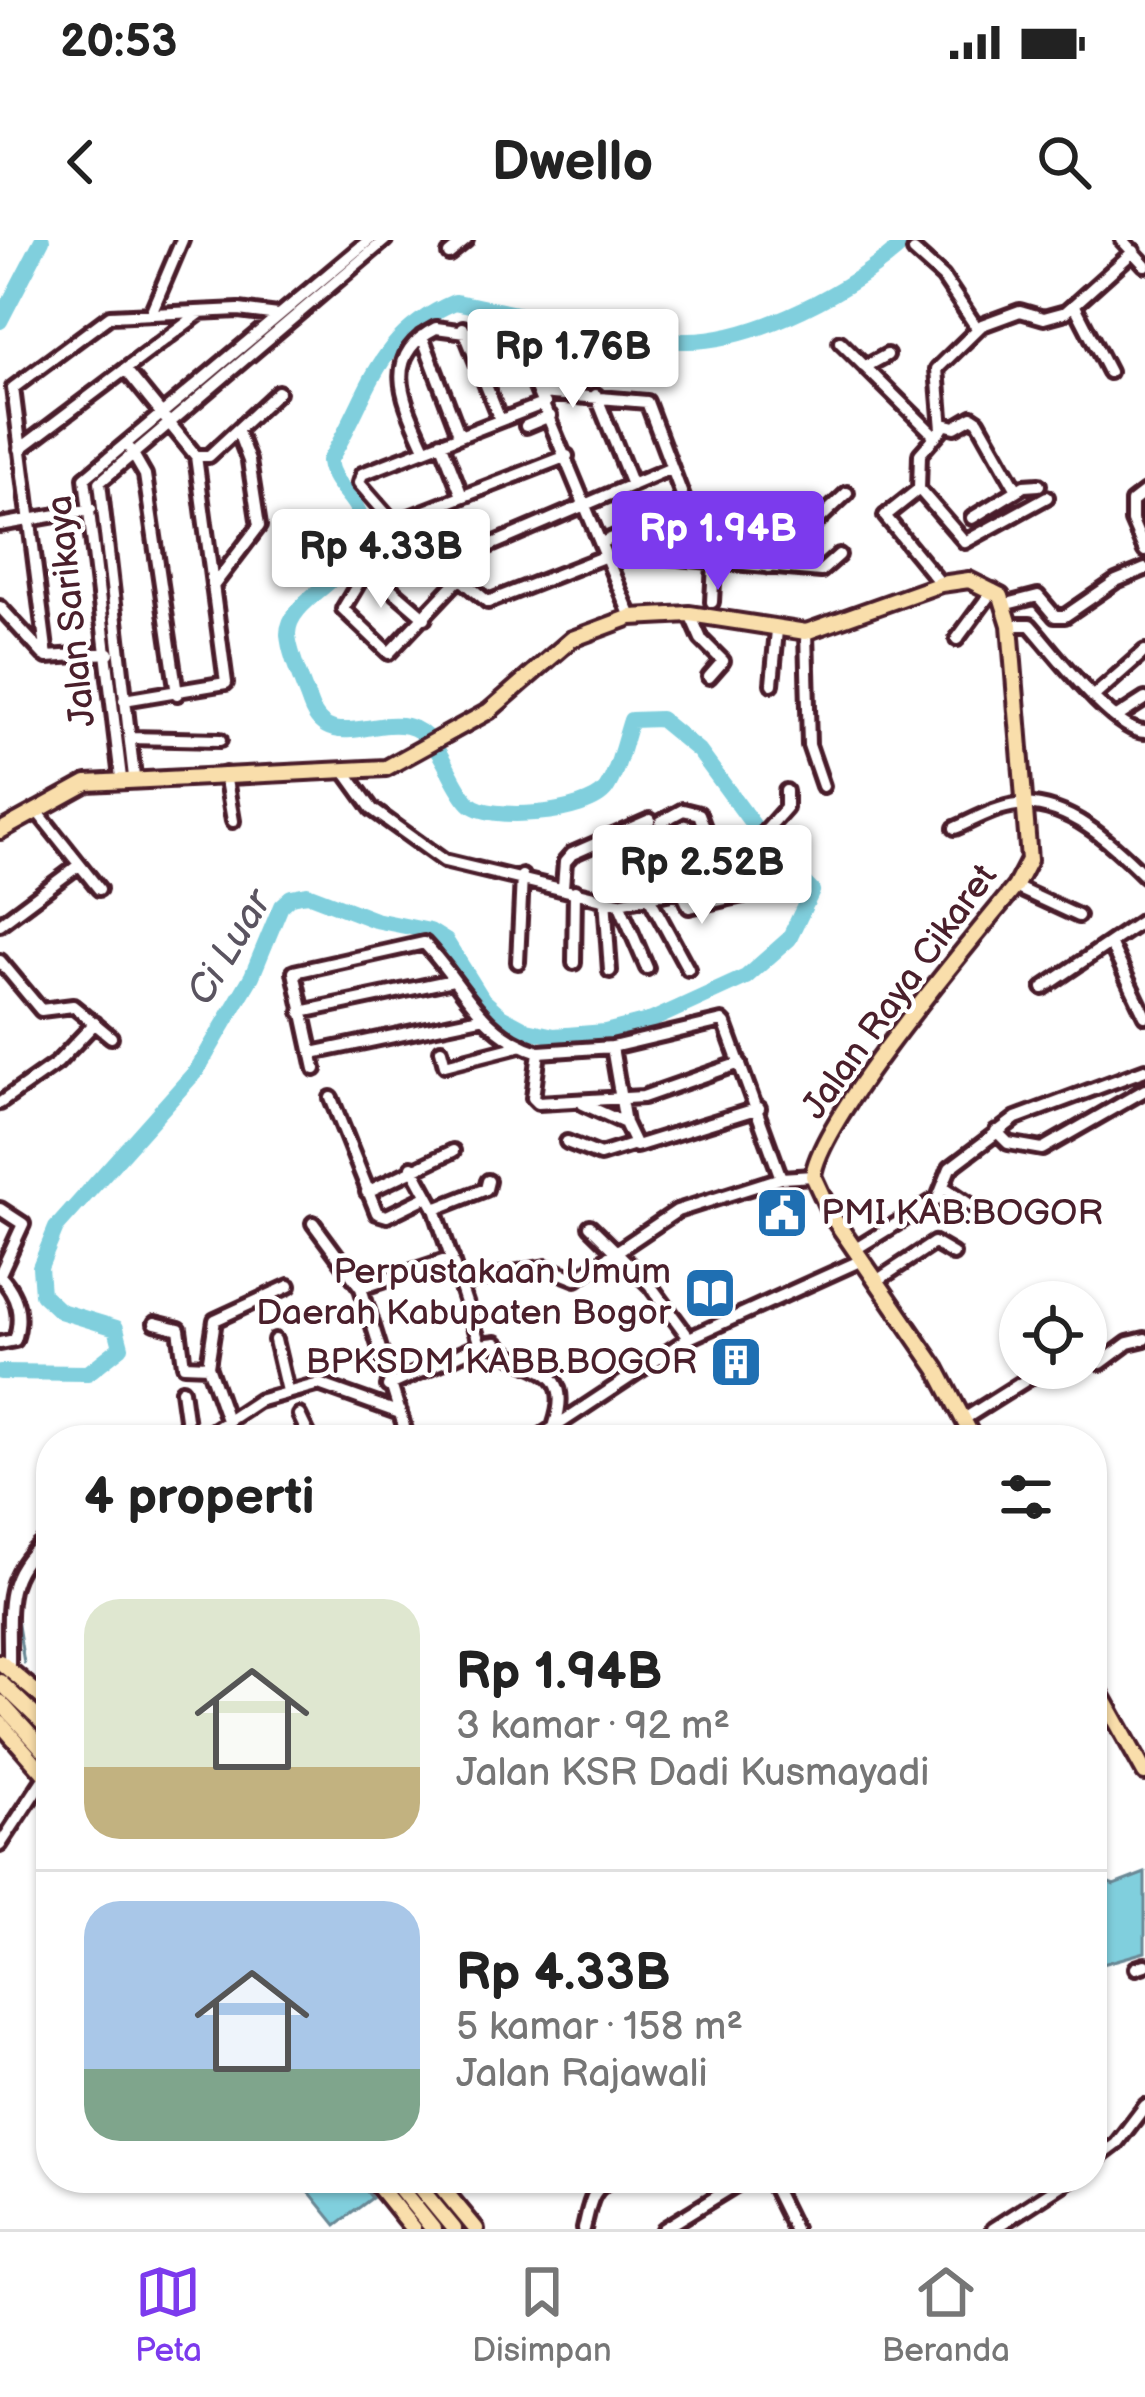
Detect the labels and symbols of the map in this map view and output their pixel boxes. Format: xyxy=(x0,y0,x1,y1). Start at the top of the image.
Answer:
pin: Rp 1.76B xyxy=(449,309,697,411)
pin: Rp 1.94B xyxy=(594,491,842,593)
street label: Jalan Sarikaya xyxy=(38,493,106,729)
pin: Rp 4.33B xyxy=(257,509,505,611)
pin: Rp 2.52B xyxy=(578,825,826,927)
street label: Jalan Raya Cikaret xyxy=(793,856,1007,1128)
water label: Ci Luar xyxy=(178,880,284,1014)
public building icon: PMI KAB.BOGOR xyxy=(754,1185,810,1241)
place label: PMI KAB.BOGOR xyxy=(821,1192,1103,1235)
place label: Perpustakaan Umum Daerah Kabupaten Bogor xyxy=(256,1251,672,1335)
library icon: Perpustakaan Umum Daerah Kabupaten Bogor xyxy=(682,1265,738,1321)
building icon: BPKSDM KABB.BOGOR xyxy=(708,1334,764,1390)
place label: BPKSDM KABB.BOGOR xyxy=(306,1341,697,1384)

